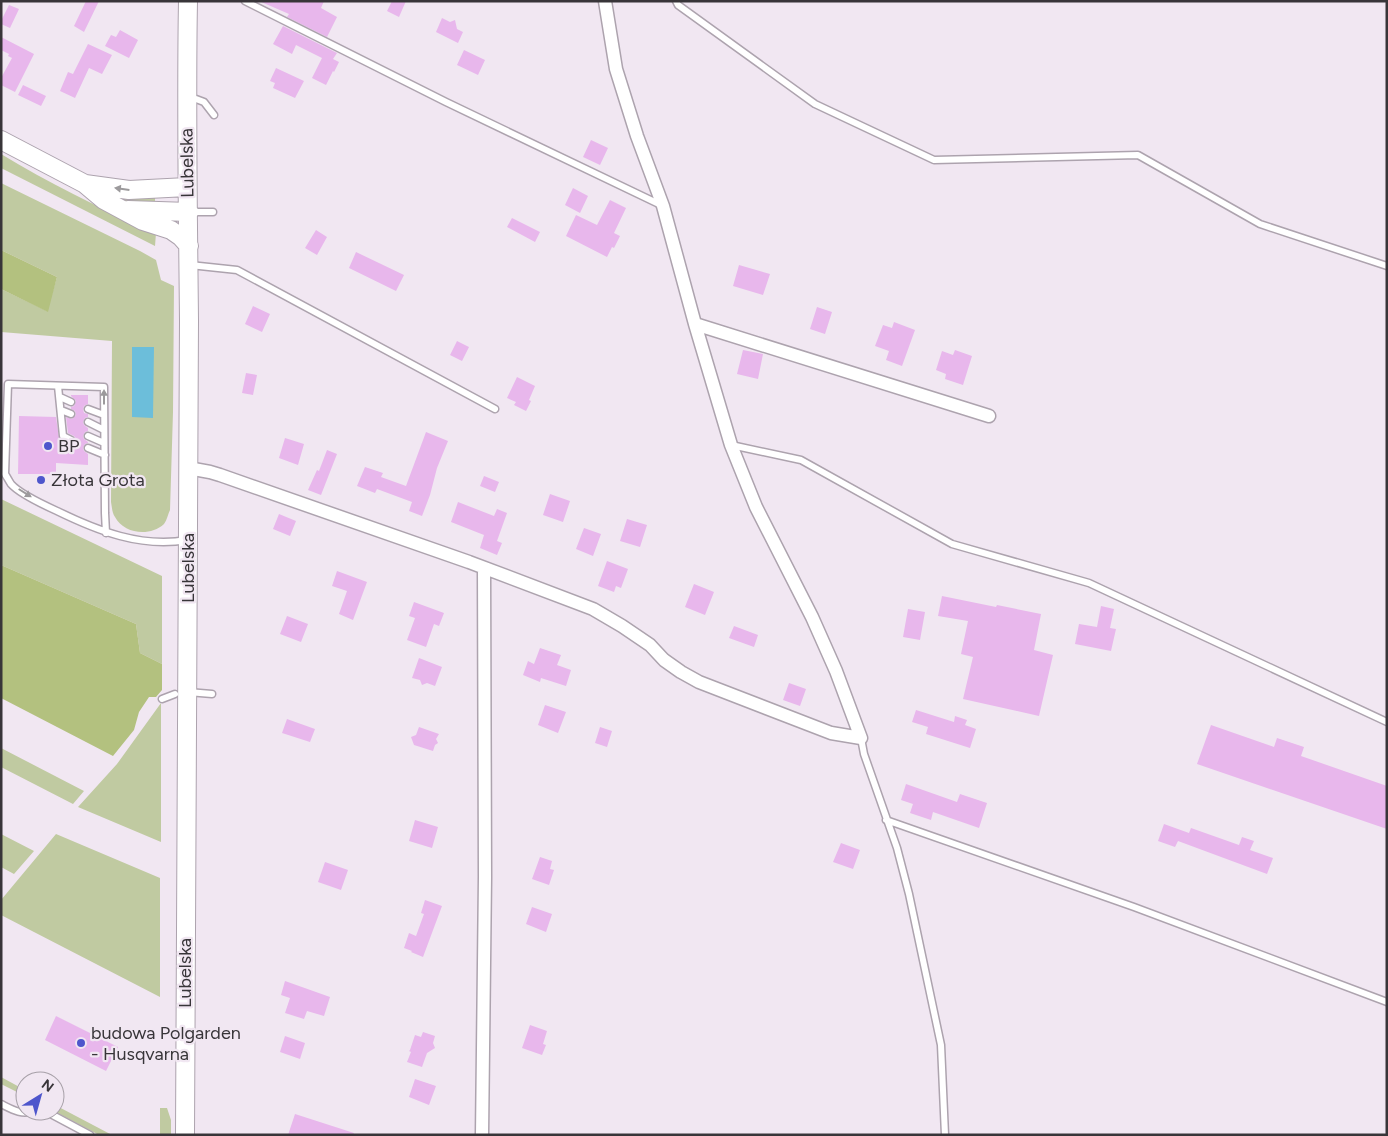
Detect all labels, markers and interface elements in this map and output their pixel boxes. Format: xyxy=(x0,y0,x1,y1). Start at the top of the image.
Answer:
street label: Lubelska xyxy=(175,128,199,198)
one-way arrow xyxy=(114,184,130,192)
one-way arrow xyxy=(100,388,108,404)
place label: BP xyxy=(58,435,79,457)
marker: BP xyxy=(42,440,54,452)
place label: Złota Grota xyxy=(51,469,145,491)
marker: Złota Grota xyxy=(35,474,47,486)
one-way arrow xyxy=(18,489,31,498)
street label: Lubelska xyxy=(177,533,199,603)
street label: Lubelska xyxy=(174,938,196,1008)
place label: budowa Polgarden - Husqvarna xyxy=(91,1022,241,1065)
marker: budowa Polgarden - Husqvarna xyxy=(75,1037,87,1049)
north arrow xyxy=(15,1071,65,1121)
text: N xyxy=(38,1076,57,1096)

